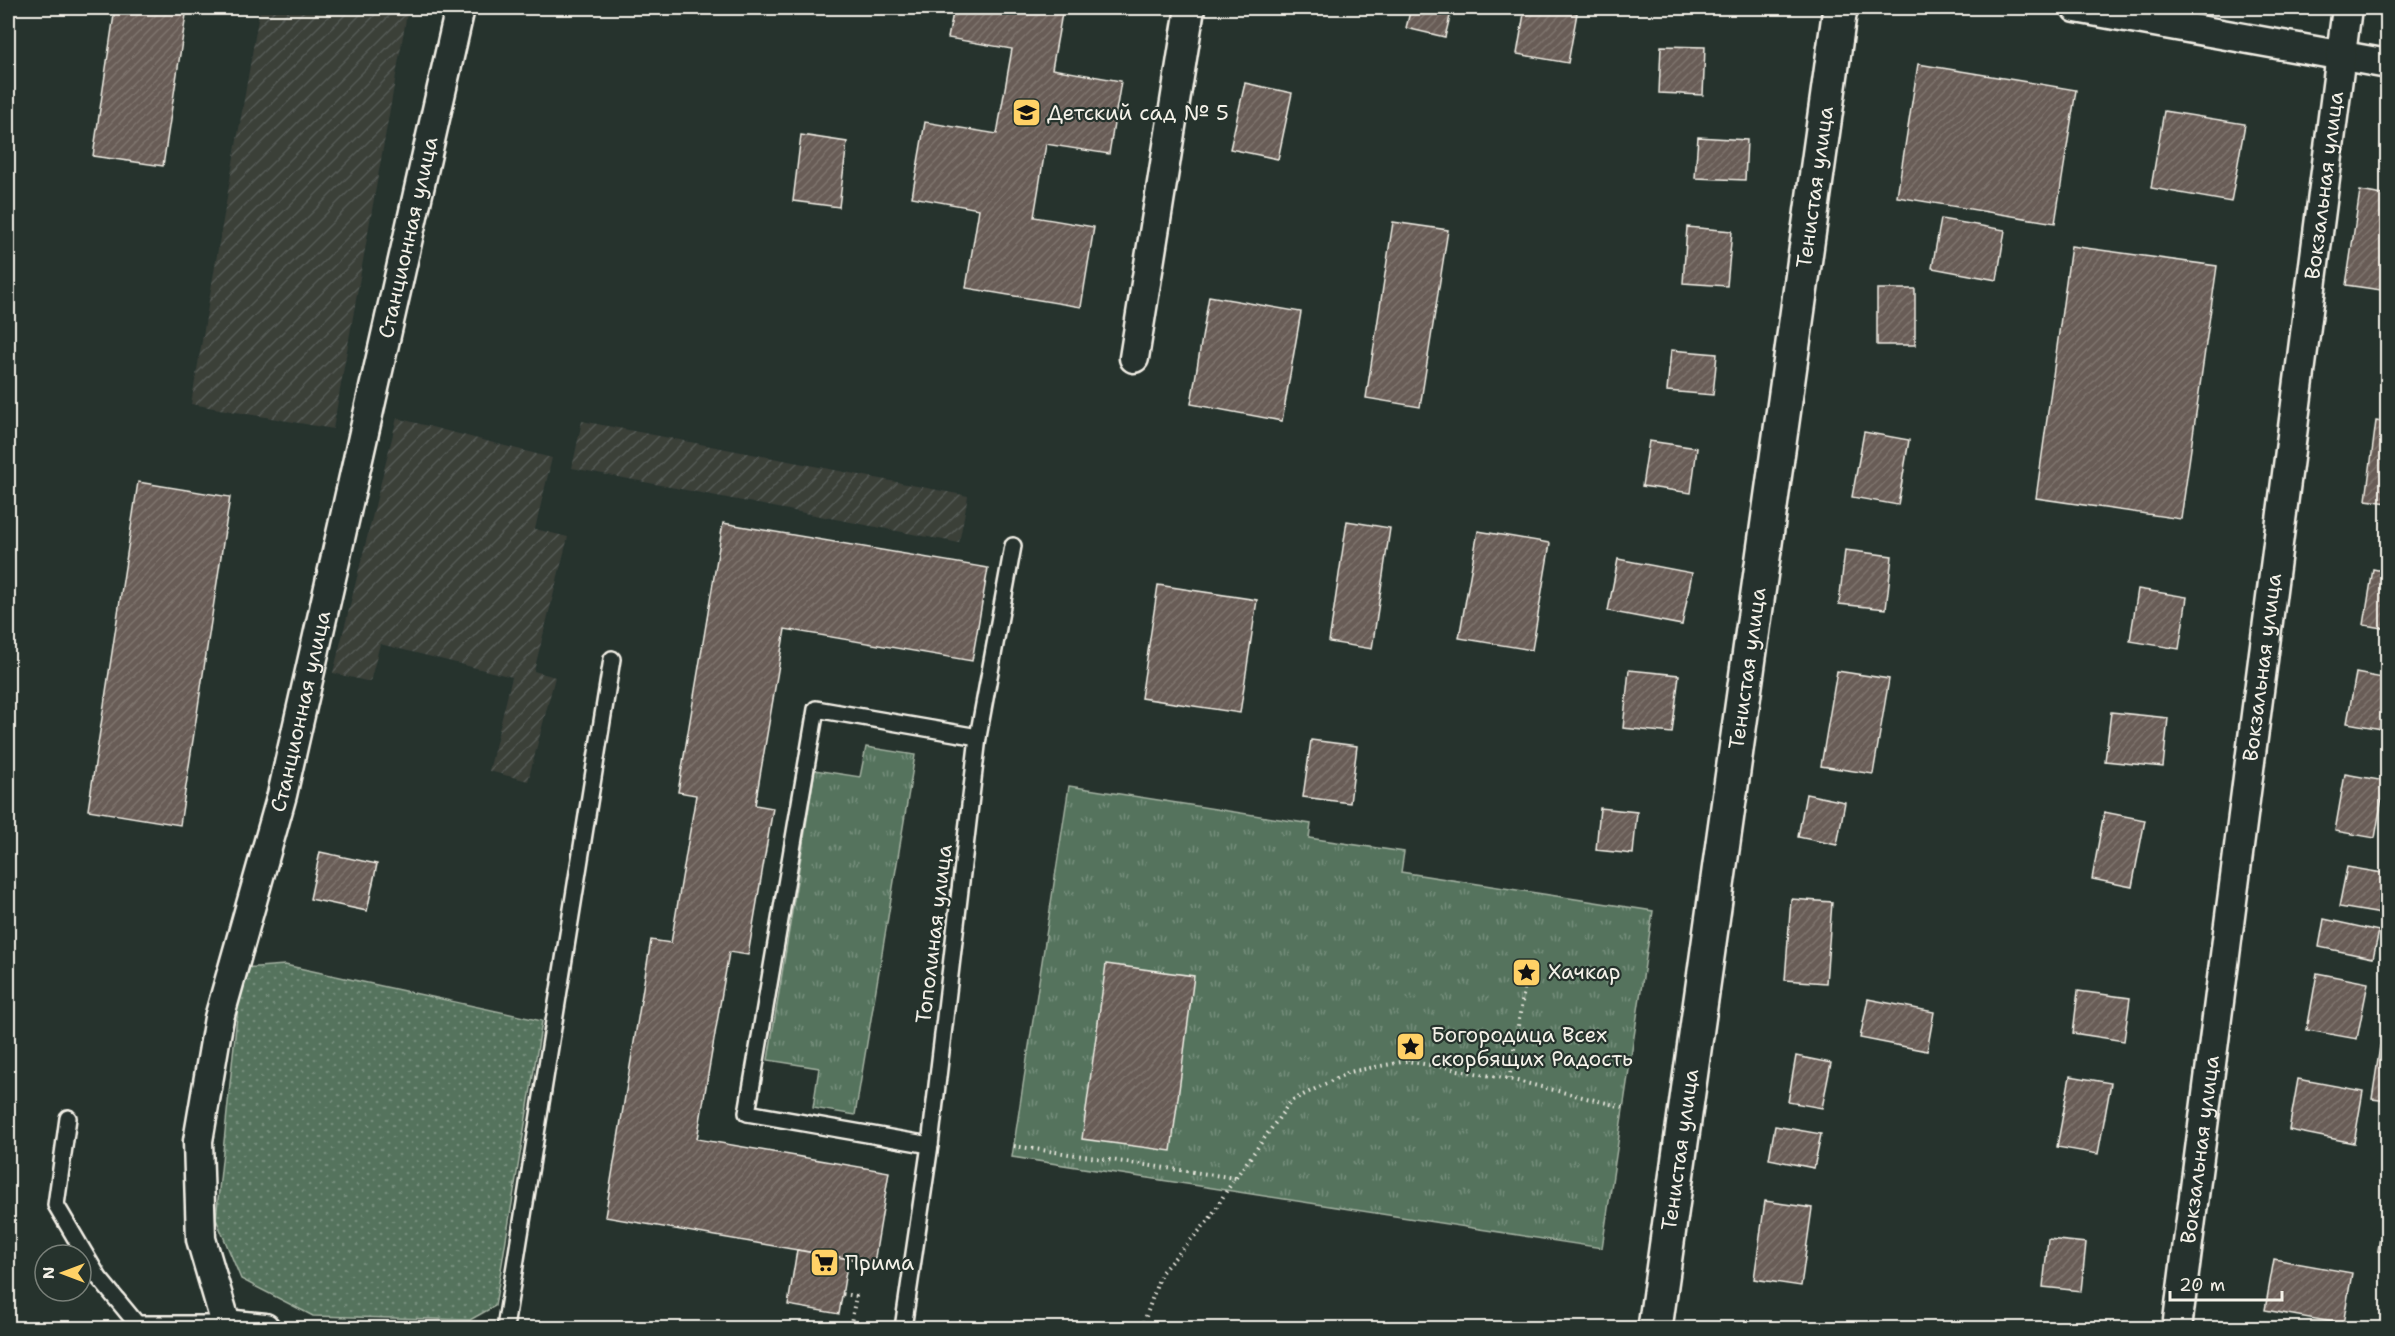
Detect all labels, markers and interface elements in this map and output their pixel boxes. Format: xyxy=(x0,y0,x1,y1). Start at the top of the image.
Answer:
street label: Вокзальная улица xyxy=(2298,90,2350,281)
school or university icon: Детский сад № 5 xyxy=(1010,97,1042,129)
place label: Детский сад № 5 xyxy=(1047,99,1229,127)
street label: Тенистая улица xyxy=(1790,104,1840,270)
street label: Станционная улица xyxy=(372,134,444,341)
street label: Вокзальная улица xyxy=(2236,572,2288,763)
street label: Тенистая улица xyxy=(1722,586,1773,751)
street label: Станционная улица xyxy=(264,608,337,815)
street label: Тополиная улица xyxy=(909,843,959,1025)
place icon: Хачкар xyxy=(1511,956,1543,988)
place label: Хачкар xyxy=(1548,958,1621,986)
place label: Богородица Всех скорбящих Радость xyxy=(1431,1021,1633,1073)
place icon: Богородица Всех скорбящих Радость xyxy=(1394,1031,1426,1063)
street label: Вокзальная улица xyxy=(2174,1054,2226,1245)
street label: Тенистая улица xyxy=(1655,1067,1705,1232)
north arrow xyxy=(33,1243,93,1303)
supermarket icon: Прима xyxy=(808,1247,840,1279)
place label: Прима xyxy=(845,1249,914,1277)
scale bar xyxy=(2170,1264,2282,1302)
text: N xyxy=(38,1267,59,1279)
text: 20 m xyxy=(2179,1273,2225,1297)

